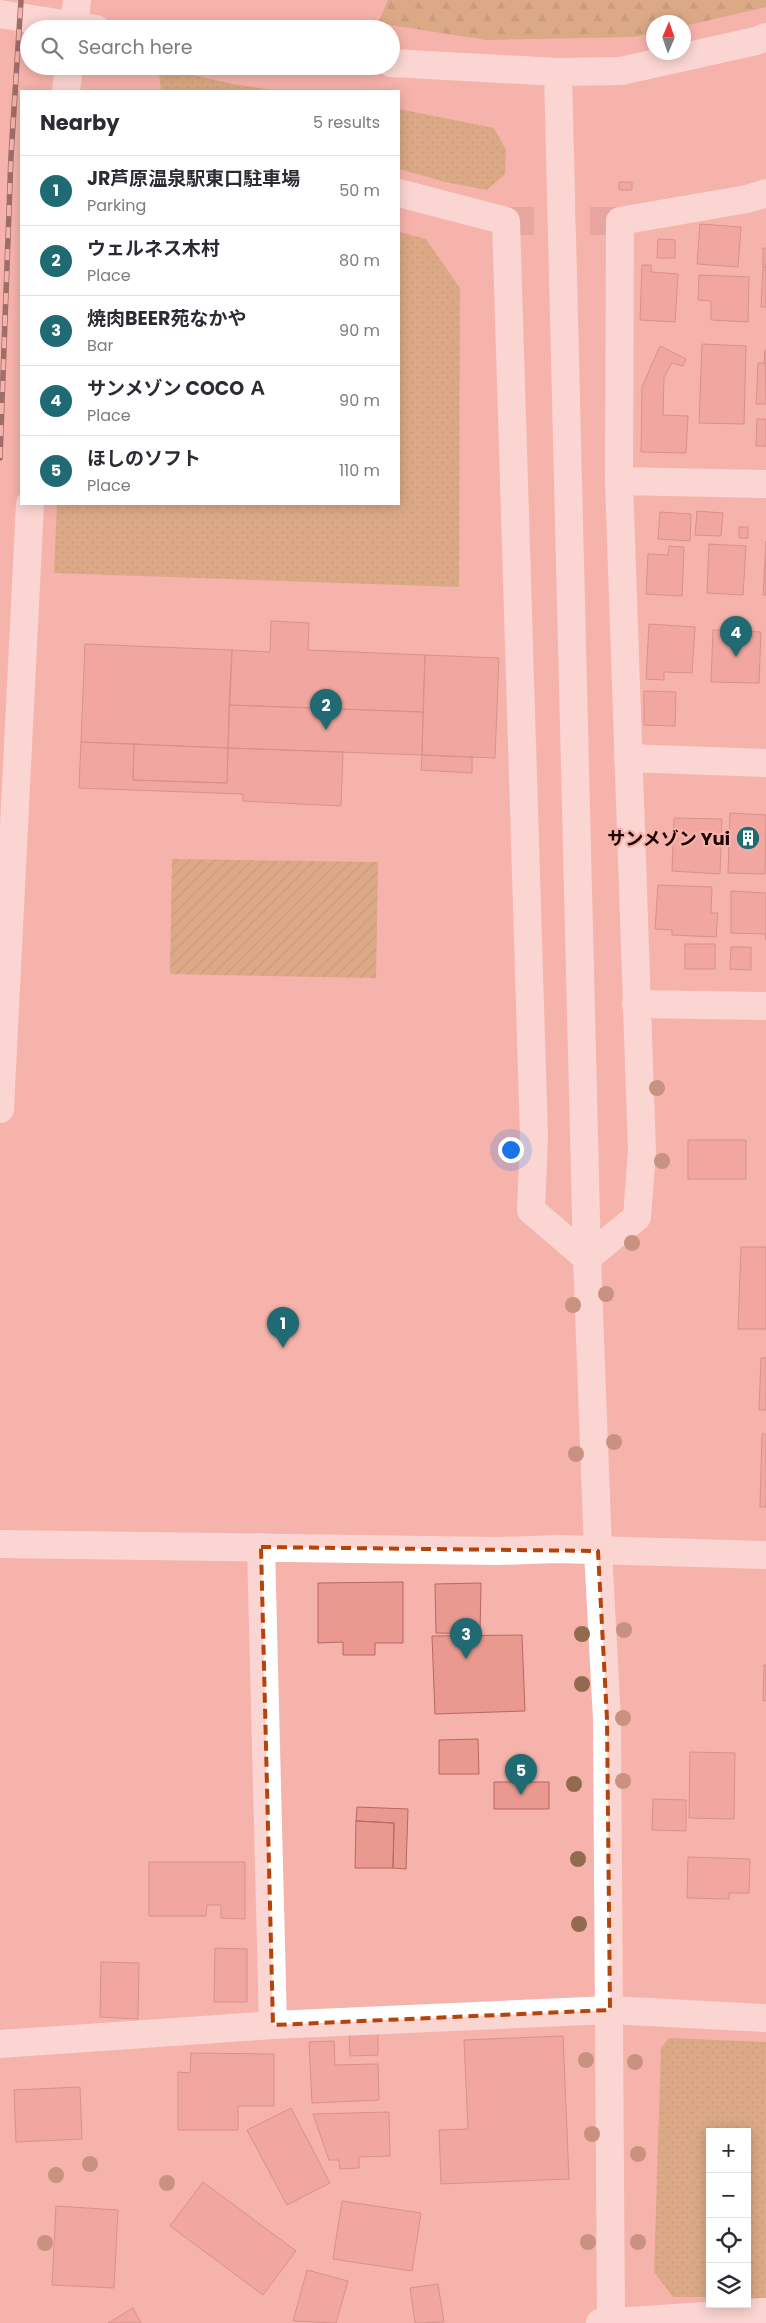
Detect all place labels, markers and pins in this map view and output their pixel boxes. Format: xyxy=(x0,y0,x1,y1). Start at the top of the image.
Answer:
pin: 4 xyxy=(720,616,752,657)
pin: 2 xyxy=(310,689,342,730)
building icon: サンメゾン Yui xyxy=(735,825,761,851)
place label: サンメゾン Yui xyxy=(607,826,730,851)
pin: 1 xyxy=(267,1307,299,1348)
pin: 3 xyxy=(450,1618,482,1659)
pin: 5 xyxy=(505,1754,537,1795)

